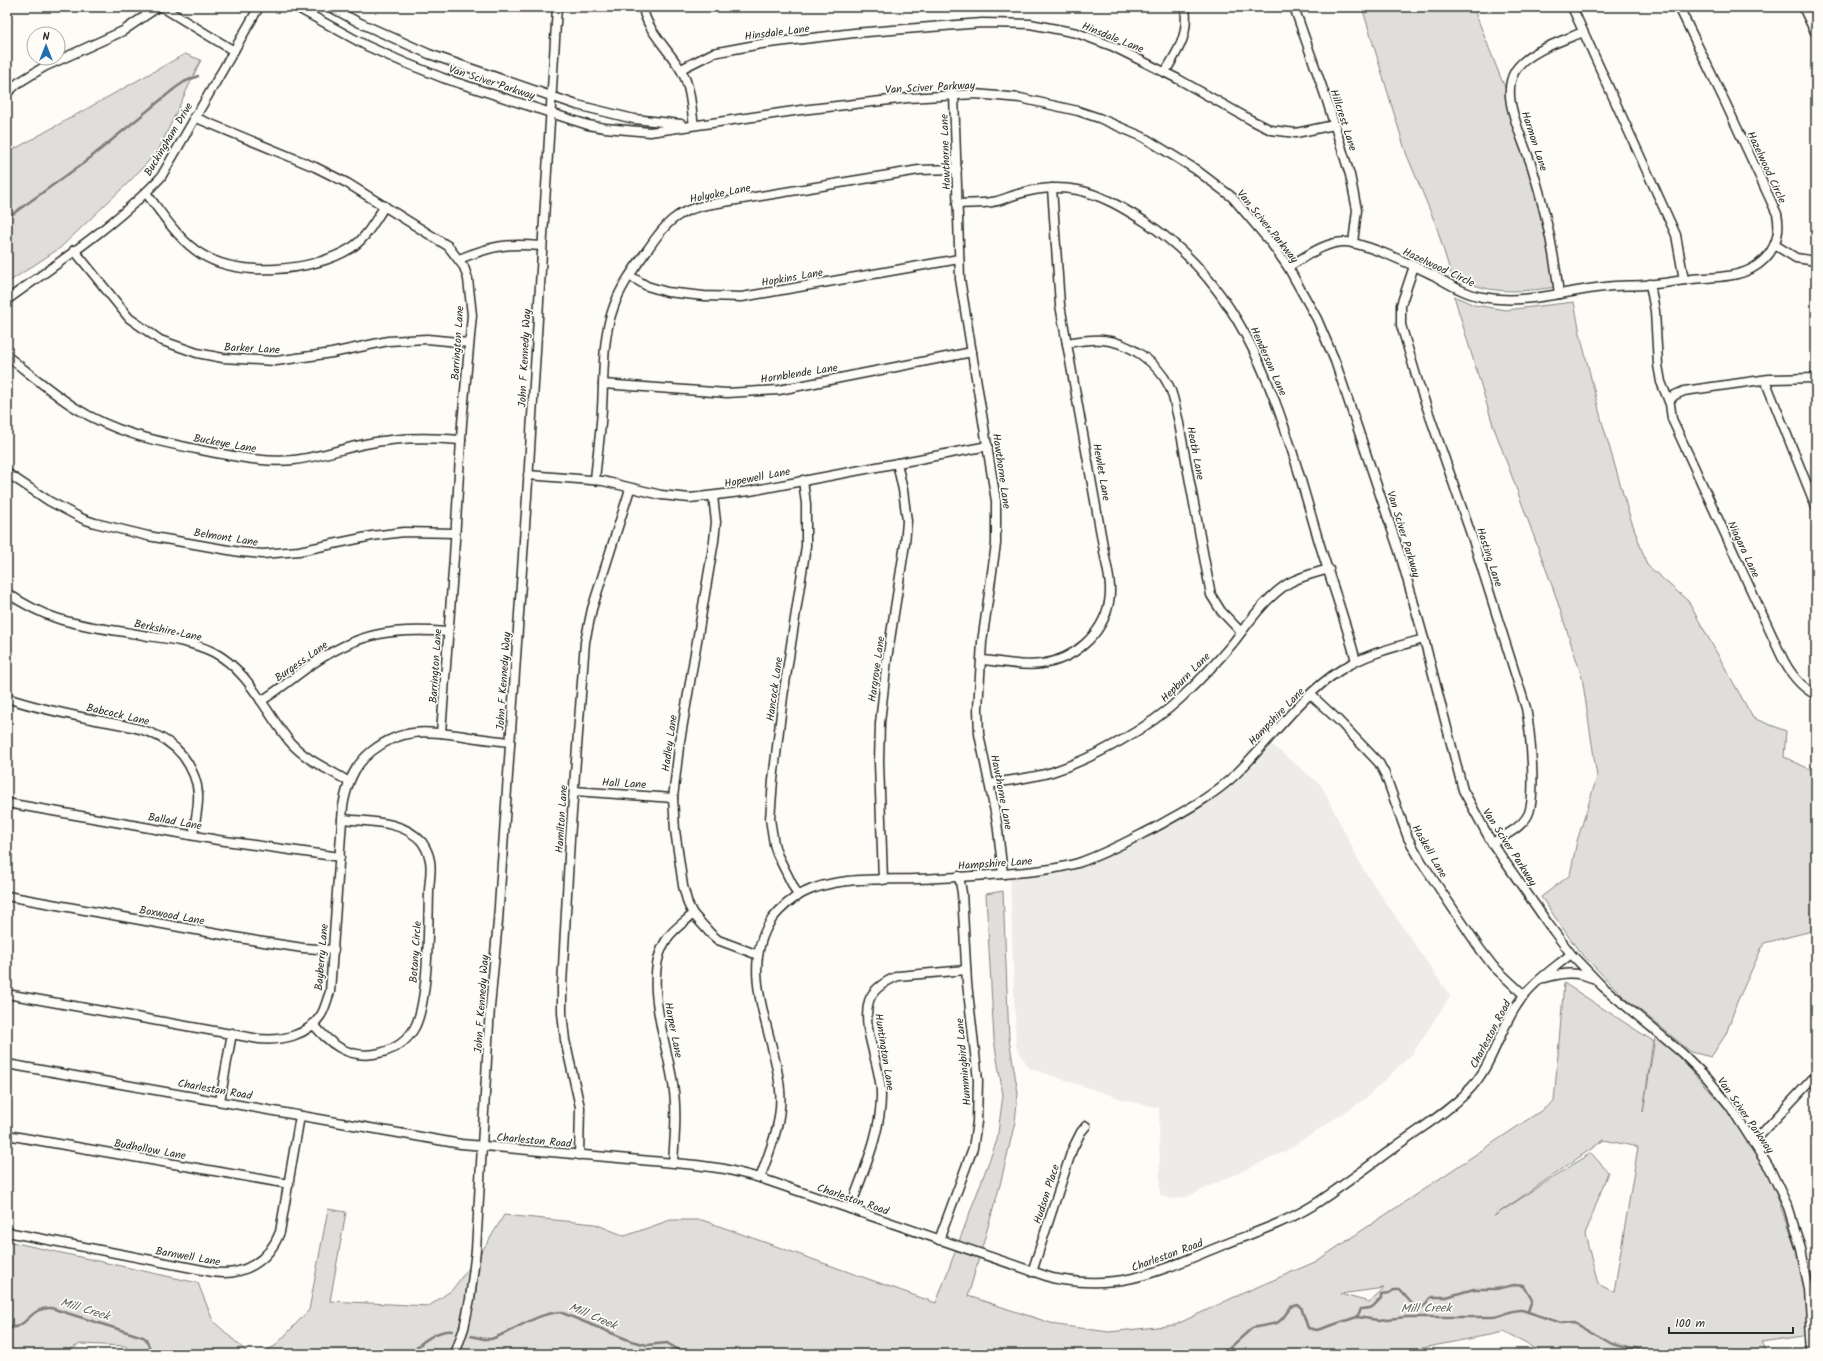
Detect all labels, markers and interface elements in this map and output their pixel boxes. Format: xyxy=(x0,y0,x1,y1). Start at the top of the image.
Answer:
street label: Hinsdale Lane xyxy=(1079,17,1146,59)
street label: Hinsdale Lane xyxy=(744,20,811,46)
north arrow xyxy=(26,26,66,66)
text: N xyxy=(43,28,50,46)
street label: Van Sciver Parkway xyxy=(446,60,538,106)
street label: Van Sciver Parkway xyxy=(885,77,976,99)
street label: Hillcrest Lane xyxy=(1325,87,1362,154)
street label: Buckingham Drive xyxy=(140,99,198,180)
street label: Harmon Lane xyxy=(1516,109,1552,174)
street label: Hawthorne Lane xyxy=(936,114,956,190)
street label: Hazelwood Circle xyxy=(1742,128,1791,206)
street label: Holyoke Lane xyxy=(688,179,752,209)
street label: Van Sciver Parkway xyxy=(1232,186,1303,268)
street label: Hazelwood Circle xyxy=(1400,243,1478,292)
street label: Hopkins Lane xyxy=(760,264,824,292)
street label: Barrington Lane xyxy=(446,305,470,381)
street label: John F Kennedy Way xyxy=(513,308,537,408)
street label: Henderson Lane xyxy=(1245,324,1291,399)
street label: Barker Lane xyxy=(224,339,280,359)
street label: Hornblende Lane xyxy=(759,359,839,389)
street label: Heath Lane xyxy=(1181,425,1209,481)
street label: Buckeye Lane xyxy=(192,430,258,458)
street label: Hawthorne Lane xyxy=(987,432,1015,510)
street label: Hewlet Lane xyxy=(1087,442,1115,502)
street label: Hopewell Lane xyxy=(723,463,792,493)
street label: Van Sciver Parkway xyxy=(1381,489,1425,581)
street label: Niagara Lane xyxy=(1722,518,1764,581)
street label: Belmont Lane xyxy=(192,524,259,552)
street label: Hasting Lane xyxy=(1471,525,1507,589)
street label: Berkshire Lane xyxy=(132,615,203,647)
street label: Barrington Lane xyxy=(424,628,448,704)
street label: John F Kennedy Way xyxy=(492,630,516,731)
street label: Hargrove Lane xyxy=(863,635,891,703)
street label: Burgess Lane xyxy=(271,637,332,687)
street label: Hepburn Lane xyxy=(1157,648,1215,707)
street label: Hancock Lane xyxy=(762,656,788,722)
street label: Hampshire Lane xyxy=(1244,684,1309,750)
street label: Babcock Lane xyxy=(84,699,151,731)
street label: Hadley Lane xyxy=(657,714,683,773)
street label: Hawthorne Lane xyxy=(985,753,1017,831)
street label: Hall Lane xyxy=(601,774,647,794)
street label: Hamilton Lane xyxy=(551,784,573,854)
street label: Van Sciver Parkway xyxy=(1477,805,1542,891)
street label: Ballad Lane xyxy=(146,808,203,836)
street label: Haskell Lane xyxy=(1407,821,1452,882)
street label: Hampshire Lane xyxy=(957,852,1033,876)
street label: Boxwood Lane xyxy=(138,901,206,931)
street label: Botany Circle xyxy=(405,920,427,984)
street label: Bayberry Lane xyxy=(310,923,334,991)
street label: John F Kennedy Way xyxy=(470,953,494,1054)
street label: Charleston Road xyxy=(1465,997,1517,1072)
street label: Harper Lane xyxy=(659,1001,687,1060)
street label: Huntington Lane xyxy=(869,1012,899,1092)
street label: Hummingbird Lane xyxy=(951,1017,977,1106)
street label: Van Sciver Parkway xyxy=(1712,1074,1779,1158)
street label: Charleston Road xyxy=(176,1075,254,1105)
street label: Charleston Road xyxy=(496,1129,573,1153)
street label: Budhollow Lane xyxy=(112,1135,187,1165)
street label: Hudson Place xyxy=(1029,1162,1065,1226)
street label: Charleston Road xyxy=(814,1179,892,1221)
street label: Charleston Road xyxy=(1129,1234,1206,1277)
street label: Barnwell Lane xyxy=(154,1242,222,1272)
water label: Mill Creek xyxy=(58,1293,114,1327)
water label: Mill Creek xyxy=(566,1298,622,1336)
water label: Mill Creek xyxy=(1401,1299,1454,1318)
scale bar xyxy=(1669,1309,1793,1335)
text: 100 m xyxy=(1675,1314,1706,1333)

